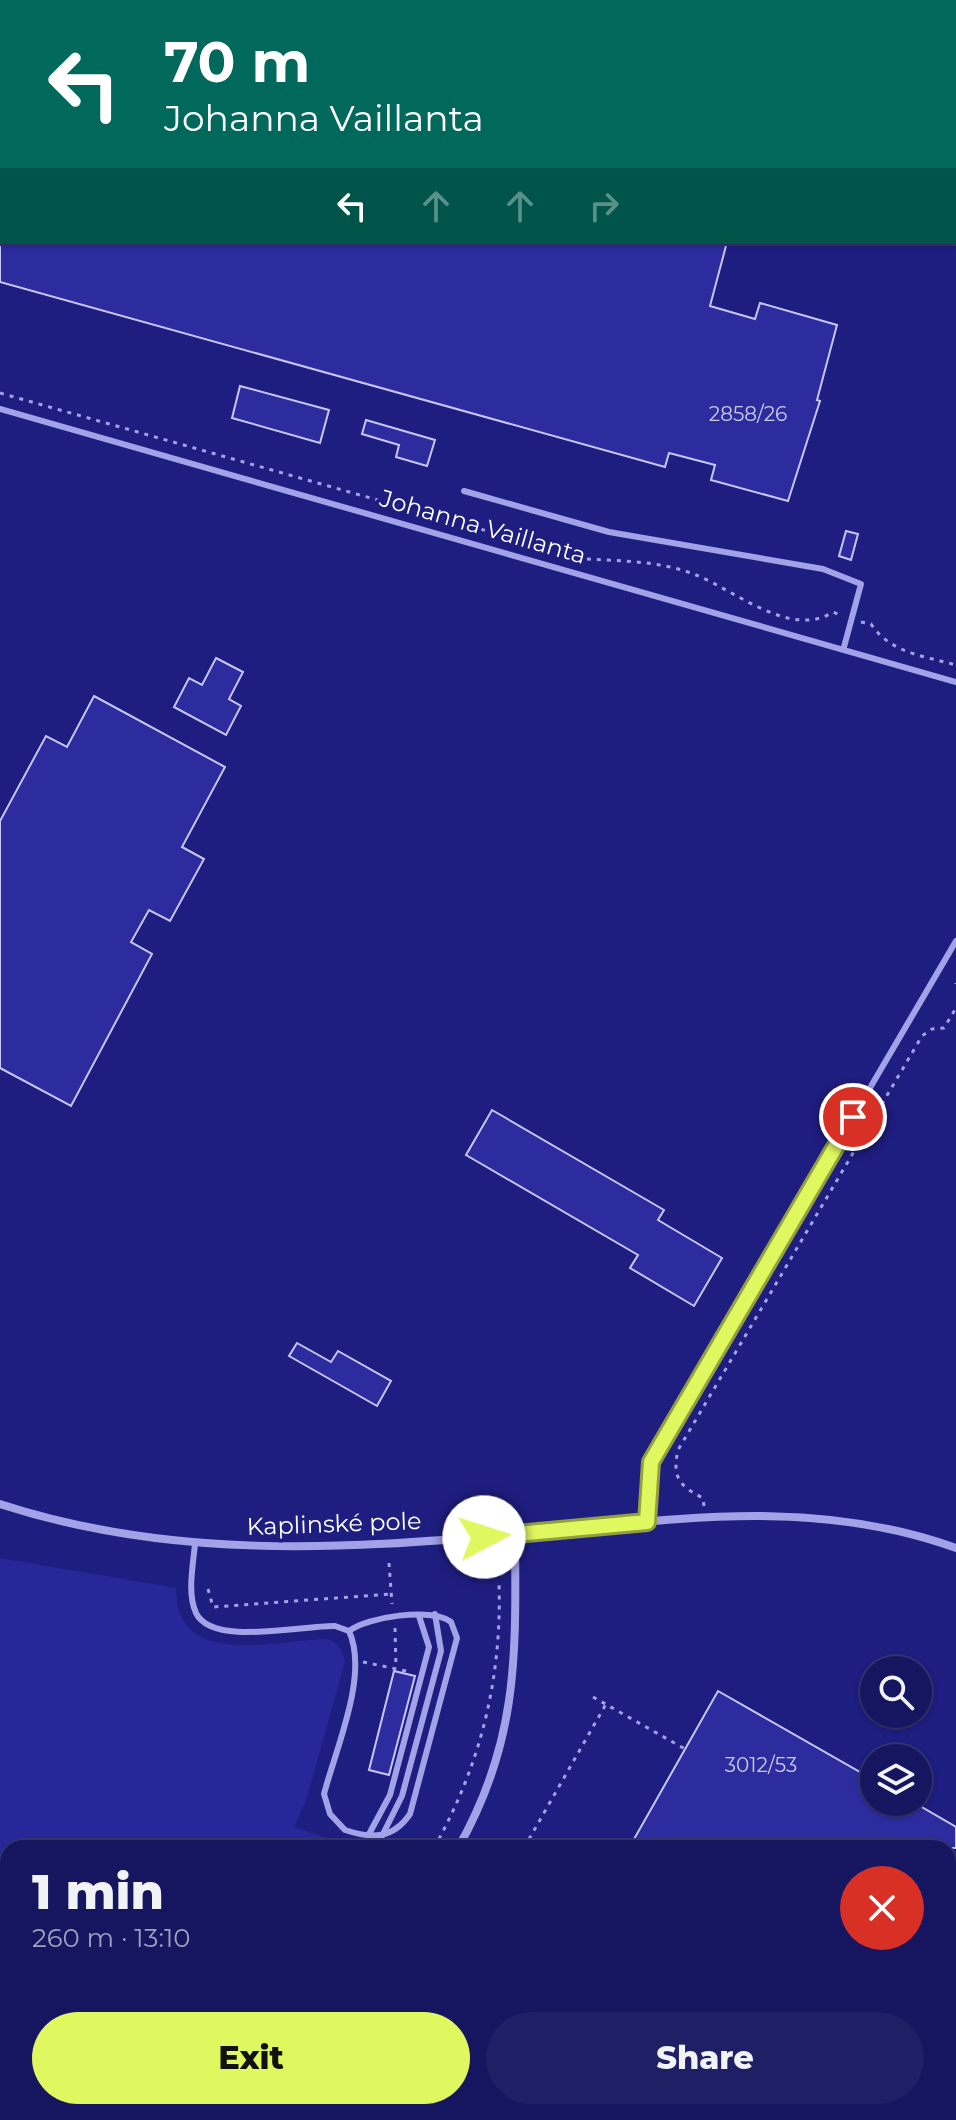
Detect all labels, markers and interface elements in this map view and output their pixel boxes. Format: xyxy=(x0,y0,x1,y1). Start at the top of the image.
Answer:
text: 70 m xyxy=(164,28,310,96)
icon: left xyxy=(32,32,136,136)
text: Johanna Vaillanta xyxy=(164,96,484,140)
icon: left xyxy=(330,184,374,228)
icon: ahead xyxy=(414,184,458,228)
icon: ahead xyxy=(498,184,542,228)
icon: right xyxy=(582,184,626,228)
house number: 2858/26 xyxy=(709,402,787,426)
street label: Johanna Vaillanta xyxy=(376,483,590,570)
pin xyxy=(819,1083,887,1151)
icon: arrive xyxy=(831,1095,875,1139)
position arrow xyxy=(442,1495,526,1579)
street label: Kaplinské pole xyxy=(246,1506,422,1541)
map controls xyxy=(860,1656,932,1816)
button: search xyxy=(860,1656,932,1728)
button: layers xyxy=(860,1744,932,1816)
house number: 3012/53 xyxy=(725,1753,797,1777)
text: 1 min xyxy=(32,1863,164,1921)
button: close xyxy=(840,1866,924,1950)
text: 260 m · 13:10 xyxy=(32,1922,191,1954)
button: Exit xyxy=(32,2012,470,2104)
button: Share xyxy=(486,2012,924,2104)

